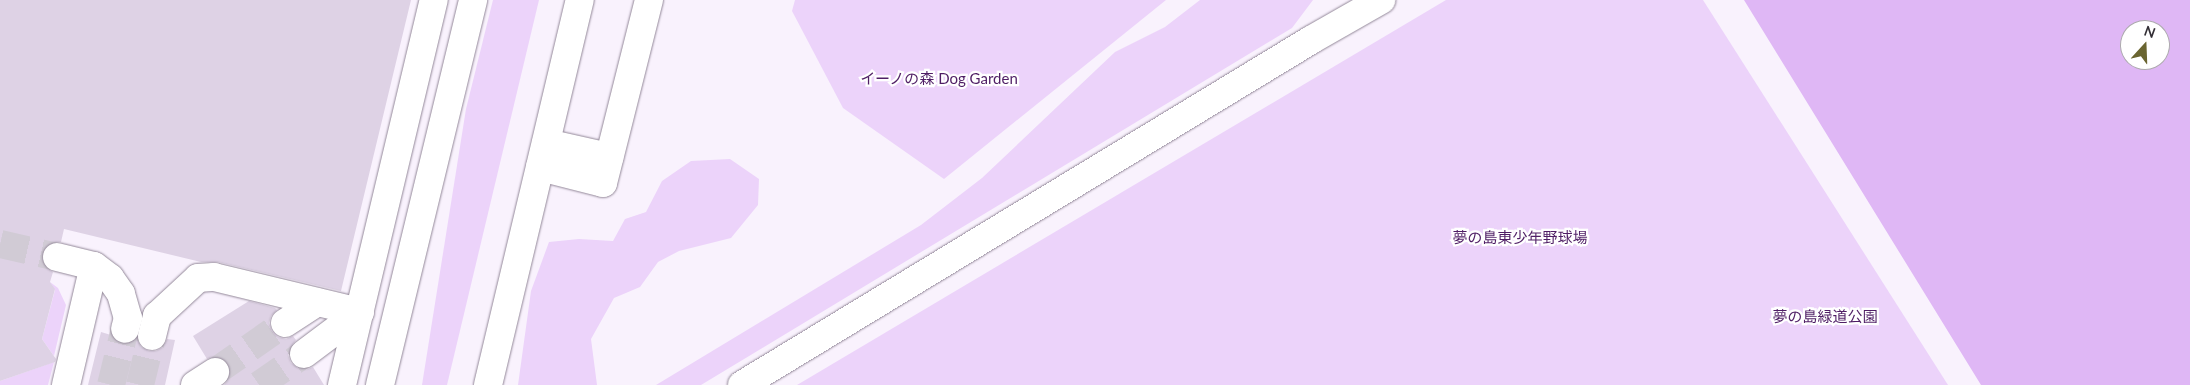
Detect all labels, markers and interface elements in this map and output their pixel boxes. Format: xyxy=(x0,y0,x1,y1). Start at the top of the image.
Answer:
north arrow xyxy=(2120,20,2170,70)
text: N xyxy=(2142,22,2158,41)
park label: イーノの森 Dog Garden xyxy=(860,70,1018,88)
park label: 夢の島東少年野球場 xyxy=(1453,229,1587,247)
park label: 夢の島緑道公園 xyxy=(1773,308,1877,326)

